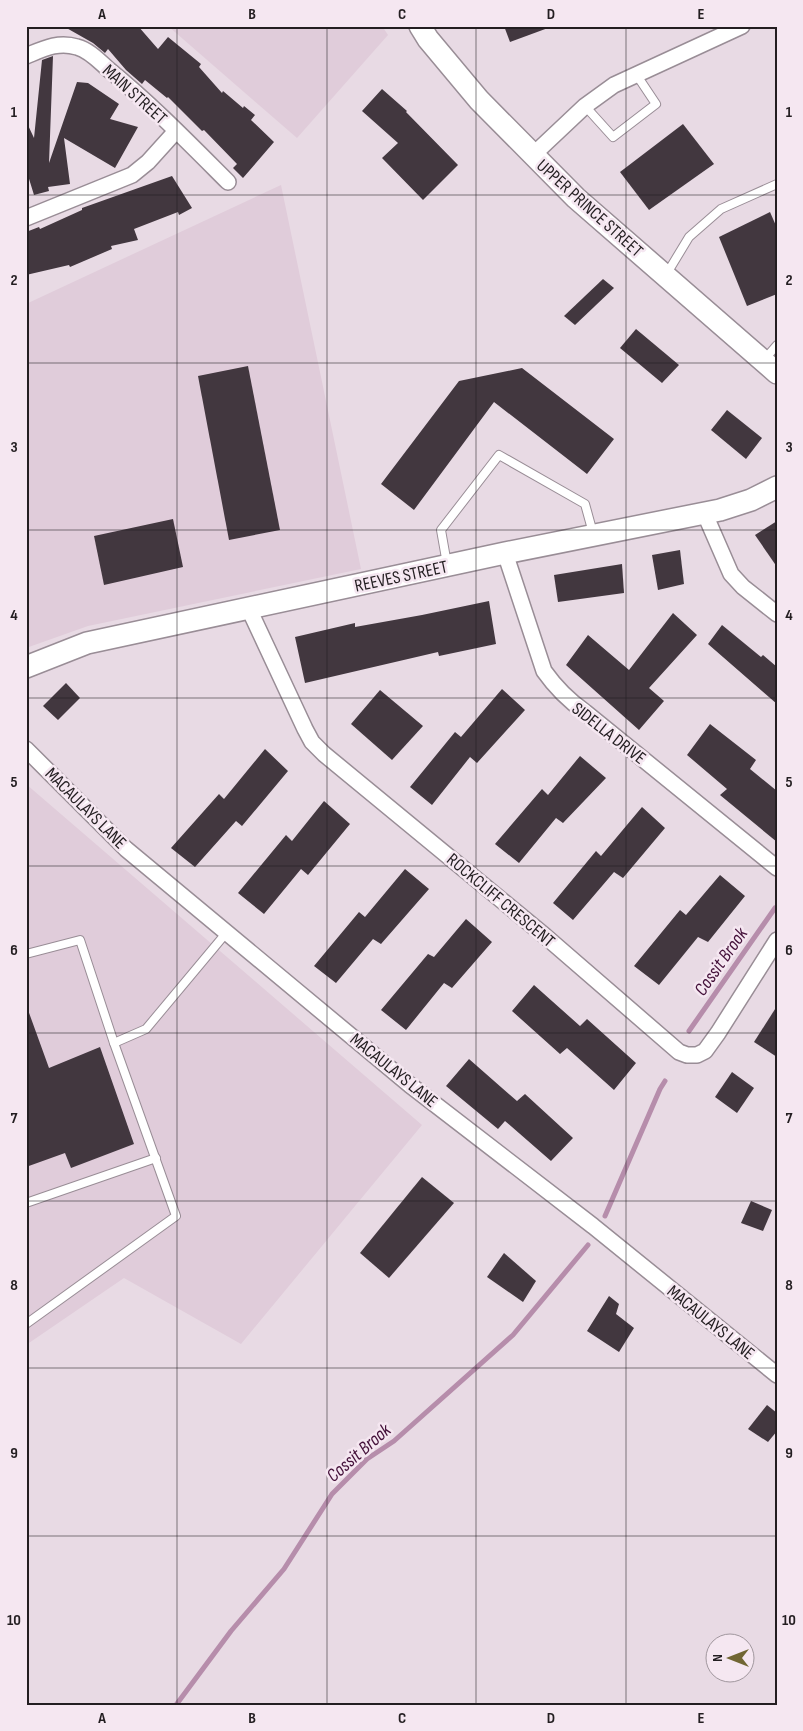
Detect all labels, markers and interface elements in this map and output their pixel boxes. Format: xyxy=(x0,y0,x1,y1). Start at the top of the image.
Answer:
text: A xyxy=(97,5,106,24)
text: B xyxy=(248,5,256,24)
text: C xyxy=(398,5,406,24)
text: D xyxy=(547,5,555,24)
text: E xyxy=(698,5,705,24)
street label: MAIN STREET xyxy=(98,60,171,129)
text: 1 xyxy=(11,103,18,122)
text: 1 xyxy=(786,103,793,122)
street label: UPPER PRINCE STREET xyxy=(532,155,647,262)
text: 2 xyxy=(10,271,18,290)
text: 2 xyxy=(785,271,793,290)
text: 3 xyxy=(10,438,18,457)
text: 3 xyxy=(785,438,793,457)
street label: REEVES STREET xyxy=(353,556,450,597)
text: 4 xyxy=(10,606,18,625)
text: 4 xyxy=(785,606,793,625)
street label: SIDELLA DRIVE xyxy=(568,698,650,769)
street label: MACAULAYS LANE xyxy=(41,763,131,853)
text: 5 xyxy=(10,773,18,792)
text: 5 xyxy=(785,773,793,792)
street label: ROCKCLIFF CRESCENT xyxy=(442,849,559,952)
water label: Cossit Brook xyxy=(689,923,753,1000)
text: 6 xyxy=(10,941,18,960)
text: 6 xyxy=(785,941,793,960)
street label: MACAULAYS LANE xyxy=(346,1029,442,1112)
text: 7 xyxy=(11,1109,18,1128)
text: 7 xyxy=(786,1109,793,1128)
text: 8 xyxy=(10,1276,18,1295)
text: 8 xyxy=(785,1276,793,1295)
street label: MACAULAYS LANE xyxy=(663,1281,759,1364)
water label: Cossit Brook xyxy=(322,1418,397,1487)
text: 9 xyxy=(10,1444,18,1463)
text: 9 xyxy=(785,1444,793,1463)
text: 10 xyxy=(7,1611,21,1630)
text: 10 xyxy=(782,1611,796,1630)
north arrow xyxy=(706,1634,756,1684)
text: N xyxy=(709,1654,726,1662)
text: A xyxy=(97,1709,106,1728)
text: B xyxy=(248,1709,256,1728)
text: C xyxy=(398,1709,406,1728)
text: D xyxy=(547,1709,555,1728)
text: E xyxy=(698,1709,705,1728)

